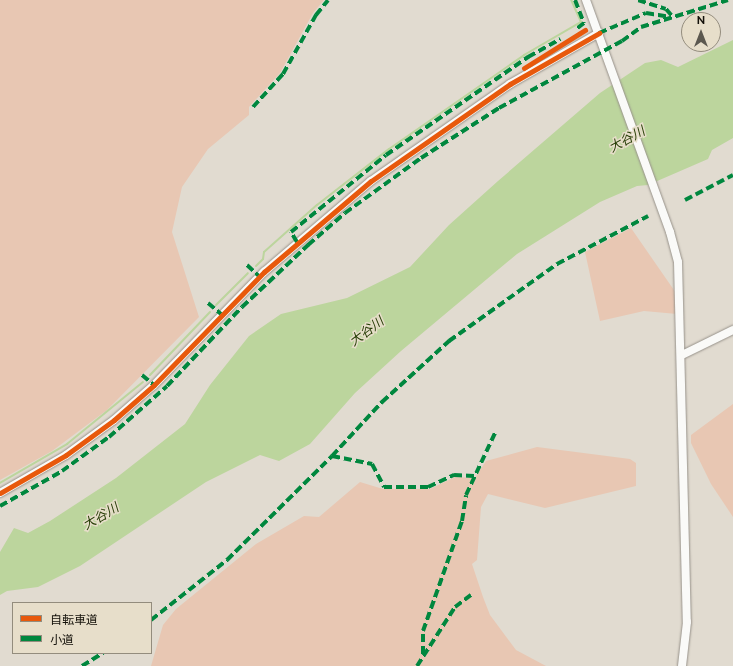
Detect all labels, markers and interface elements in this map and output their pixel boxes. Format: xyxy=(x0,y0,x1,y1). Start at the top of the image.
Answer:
north arrow xyxy=(681,12,721,52)
text: N xyxy=(697,14,705,27)
water label: 大谷川 xyxy=(606,124,648,156)
water label: 大谷川 xyxy=(347,314,387,350)
water label: 大谷川 xyxy=(80,500,122,534)
legend xyxy=(12,602,152,654)
text: 自転車道 xyxy=(50,613,98,627)
text: 小道 xyxy=(50,633,74,647)

